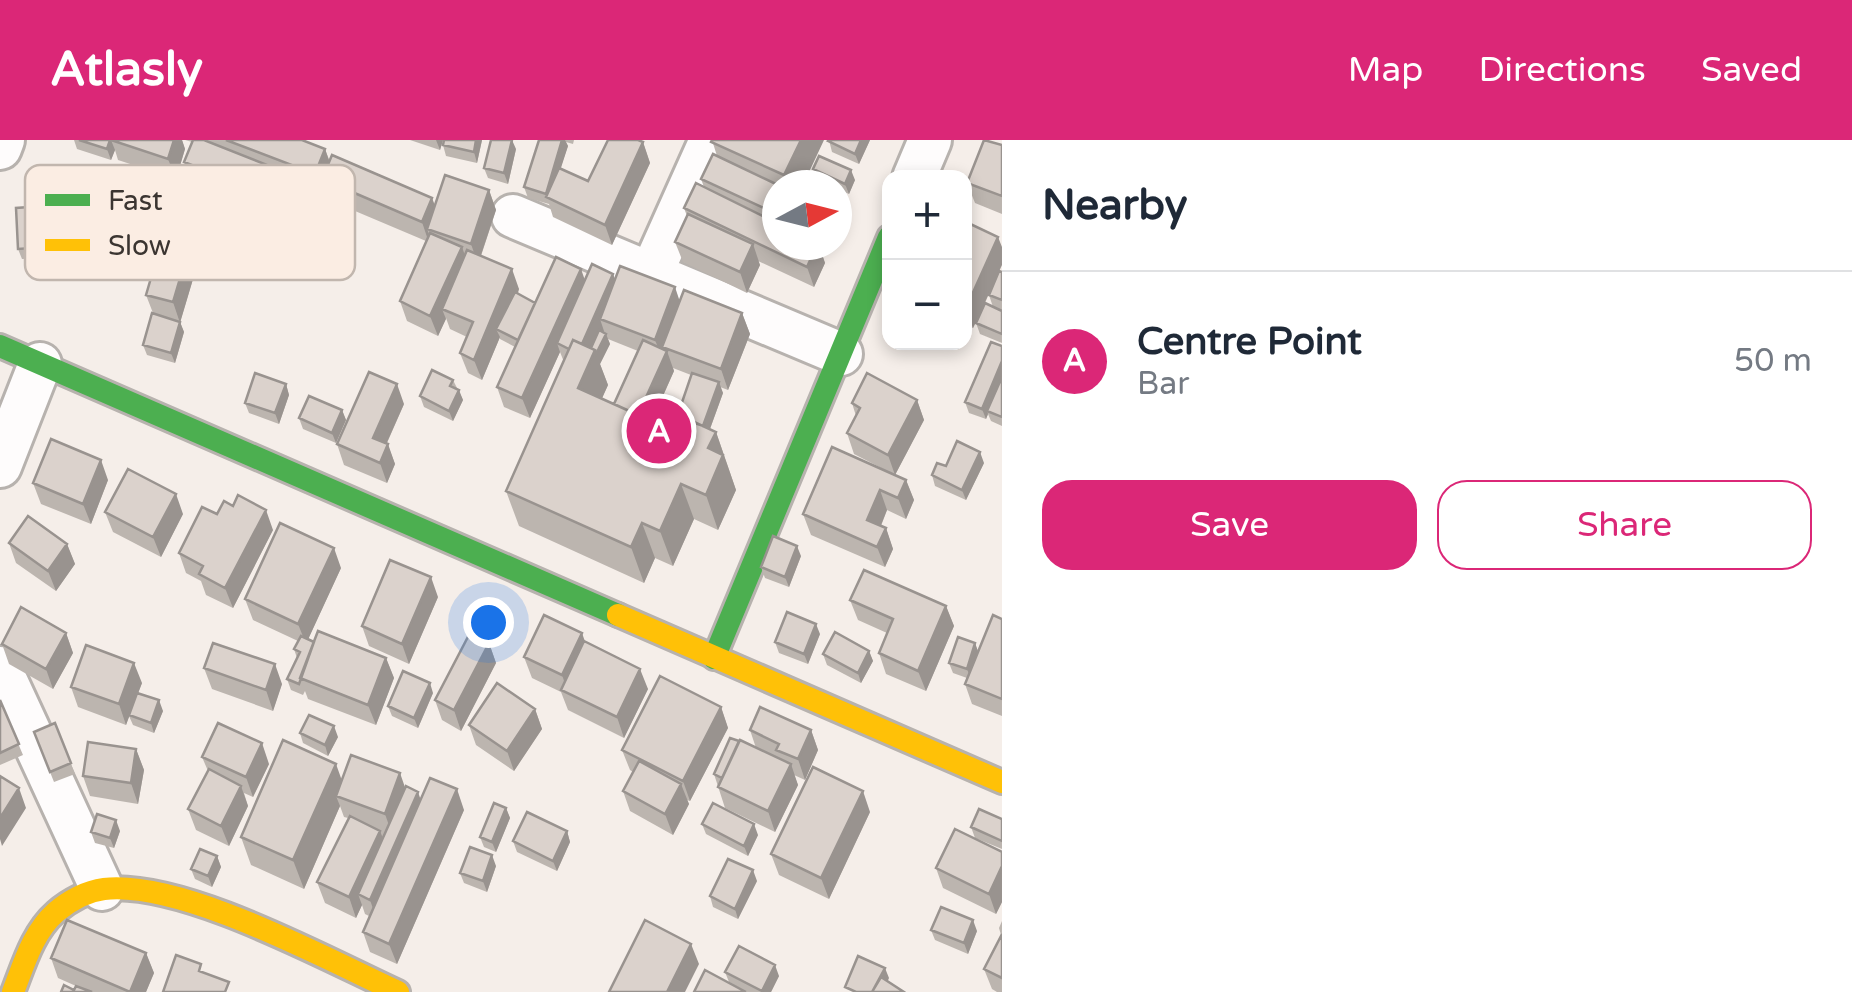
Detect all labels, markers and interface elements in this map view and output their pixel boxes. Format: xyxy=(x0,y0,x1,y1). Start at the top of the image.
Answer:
text: Atlasly xyxy=(50,41,203,99)
text: Map xyxy=(1348,49,1423,91)
text: Directions xyxy=(1478,49,1646,91)
text: Saved xyxy=(1701,49,1802,91)
legend xyxy=(25,165,355,280)
north arrow xyxy=(762,170,852,260)
map controls xyxy=(882,170,972,350)
button: + xyxy=(882,170,972,260)
text: Nearby xyxy=(1042,180,1187,231)
text: Fast xyxy=(108,184,163,218)
text: Slow xyxy=(108,229,171,263)
button: − xyxy=(882,260,972,350)
text: Centre Point xyxy=(1137,319,1362,365)
text: A xyxy=(1063,342,1086,380)
text: 50 m xyxy=(1734,342,1812,380)
text: Bar xyxy=(1137,365,1189,403)
pin: A xyxy=(626,394,692,468)
button: Save xyxy=(1042,480,1417,570)
button: Share xyxy=(1437,480,1812,570)
your location xyxy=(463,597,514,648)

